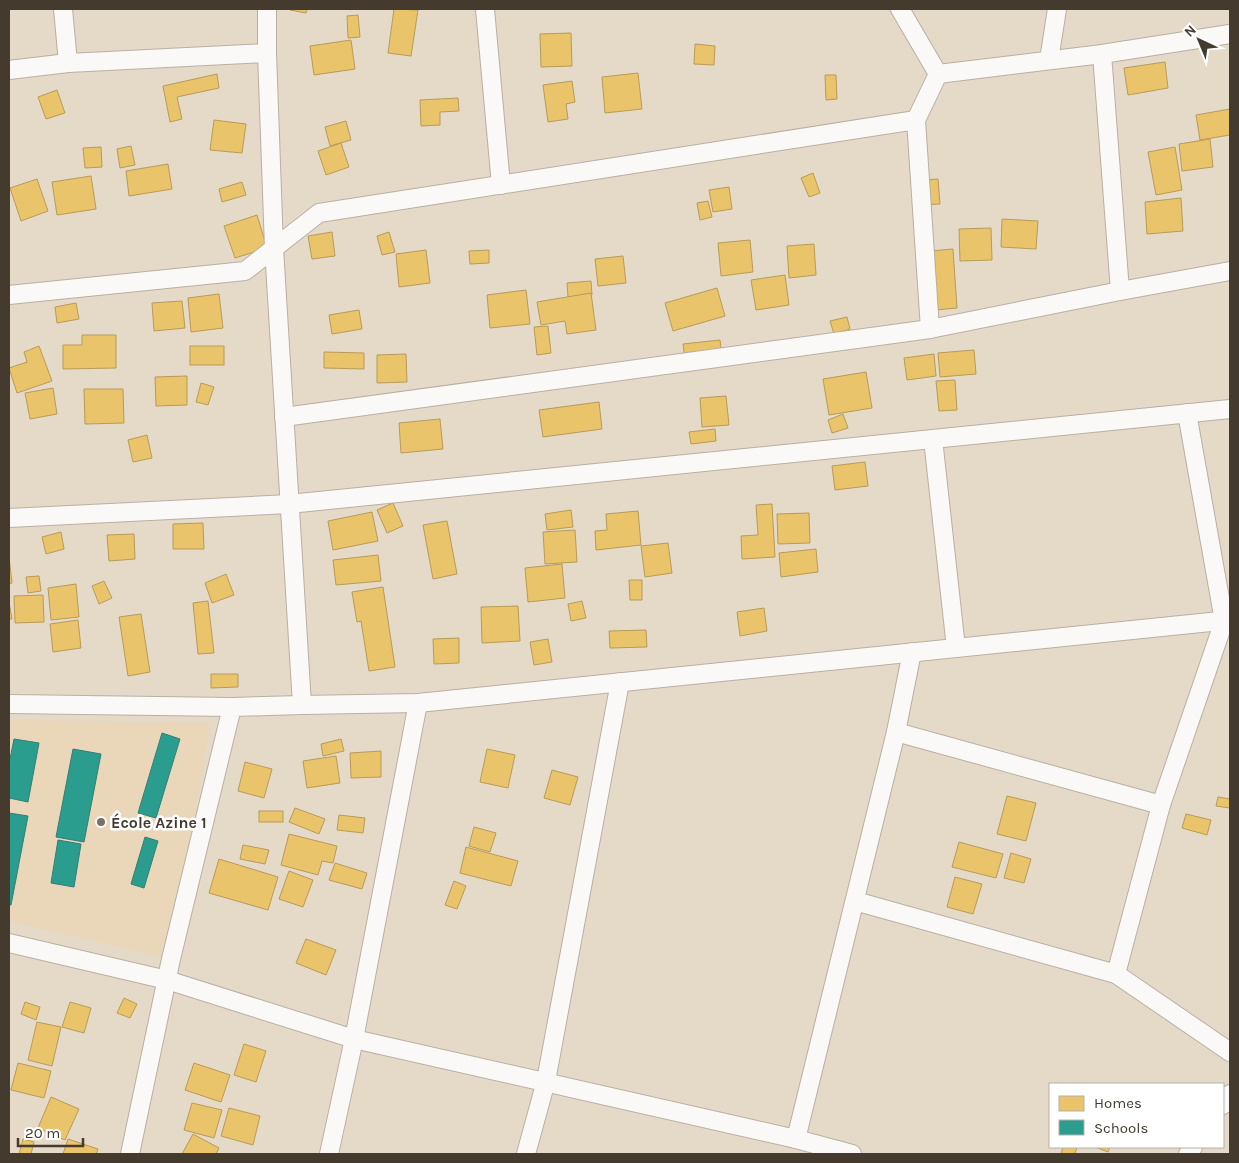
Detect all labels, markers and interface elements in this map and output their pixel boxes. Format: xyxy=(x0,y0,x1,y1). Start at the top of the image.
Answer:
north arrow xyxy=(1174,15,1224,65)
text: N xyxy=(1181,21,1200,41)
place label: École Azine 1 xyxy=(111,813,207,832)
marker: École Azine 1 xyxy=(95,816,107,828)
legend xyxy=(1049,1083,1224,1148)
text: Homes xyxy=(1094,1094,1142,1112)
scale bar xyxy=(18,1116,82,1148)
text: Schools xyxy=(1094,1119,1148,1137)
text: 20 m xyxy=(25,1124,60,1142)

